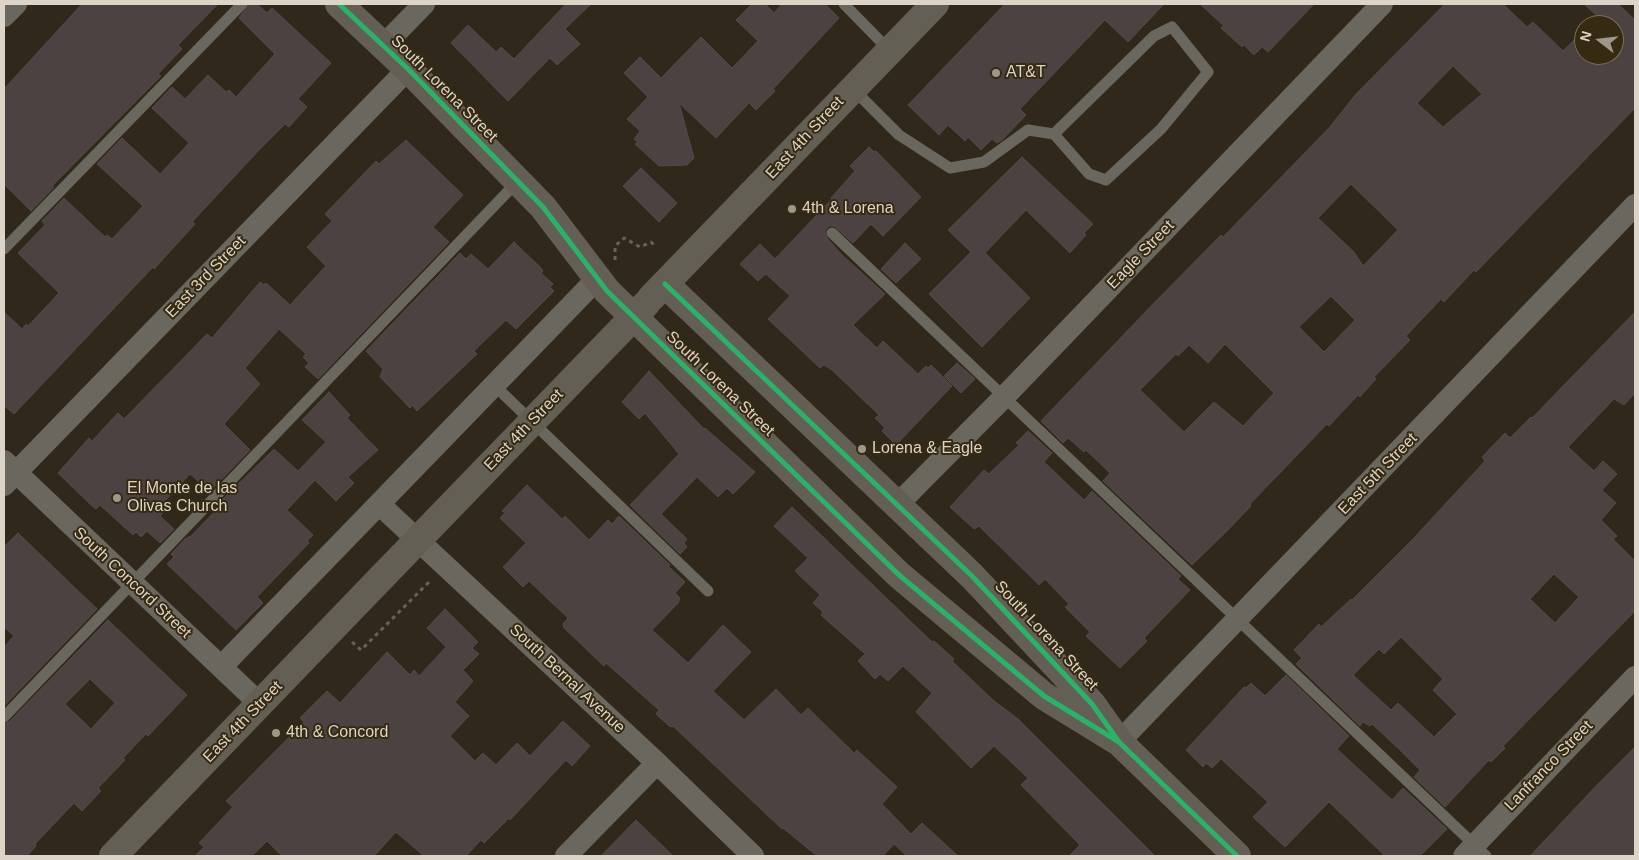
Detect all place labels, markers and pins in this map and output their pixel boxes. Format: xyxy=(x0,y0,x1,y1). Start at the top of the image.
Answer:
place label: AT&T xyxy=(1006,63,1046,83)
marker: AT&T xyxy=(990,67,1002,79)
place label: 4th & Lorena xyxy=(802,199,894,219)
marker: 4th & Lorena xyxy=(786,203,798,215)
place label: Lorena & Eagle xyxy=(872,439,982,459)
marker: Lorena & Eagle xyxy=(856,443,868,455)
place label: El Monte de las Olivas Church xyxy=(127,479,237,517)
marker: El Monte de las Olivas Church xyxy=(111,492,123,504)
place label: 4th & Concord xyxy=(286,723,388,743)
marker: 4th & Concord xyxy=(270,727,282,739)

